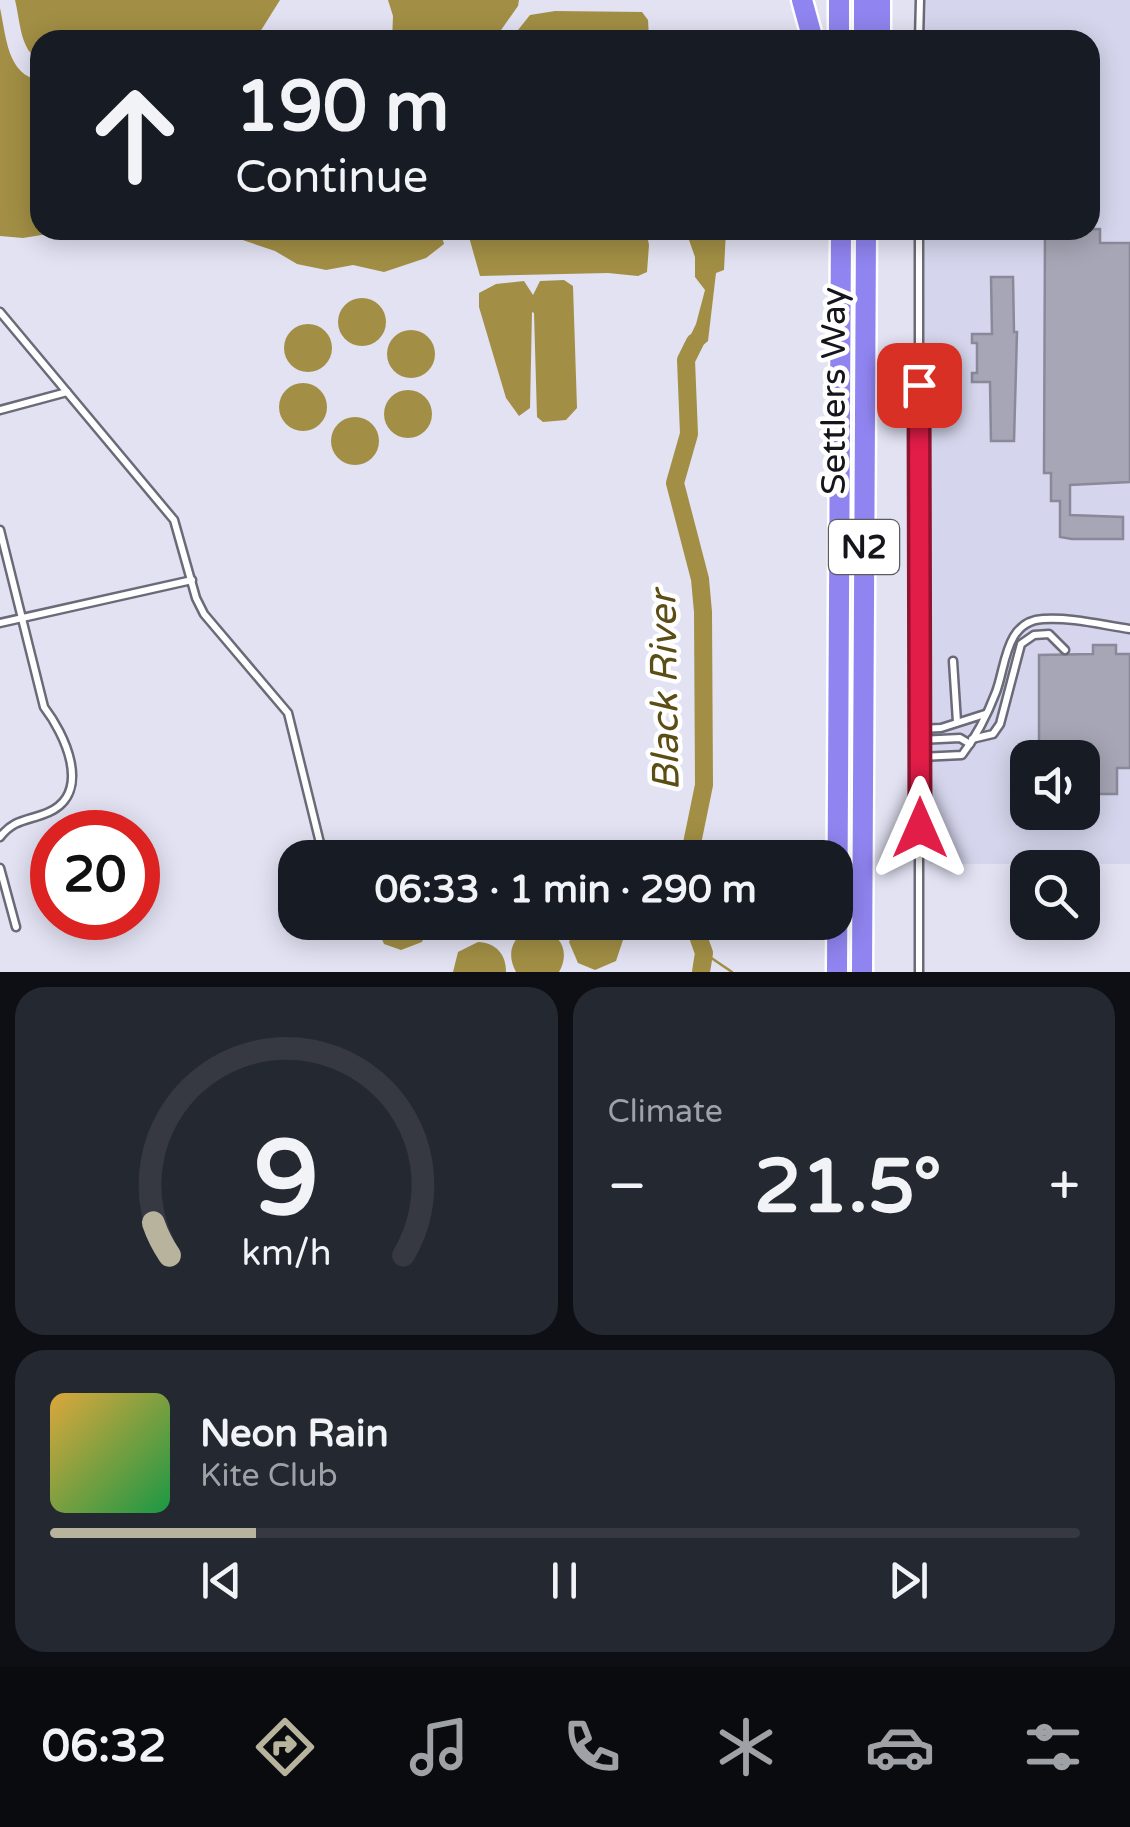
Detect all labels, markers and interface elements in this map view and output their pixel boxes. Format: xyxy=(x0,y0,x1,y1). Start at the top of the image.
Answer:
text: 190 m xyxy=(235,66,449,150)
icon: ahead xyxy=(70,70,200,200)
text: Continue xyxy=(235,151,428,205)
street label: Settlers Way xyxy=(813,287,855,495)
pin xyxy=(877,343,962,428)
icon: arrive xyxy=(892,358,947,413)
road number: N2 xyxy=(829,520,899,574)
water label: Black River xyxy=(640,586,690,791)
map controls xyxy=(1010,740,1100,940)
button: sound xyxy=(1010,740,1100,830)
position arrow xyxy=(868,776,972,880)
speed limit sign: 20 xyxy=(30,810,160,940)
button: search xyxy=(1010,850,1100,940)
text: 06:33 · 1 min · 290 m xyxy=(374,867,757,913)
text: Climate xyxy=(608,1093,723,1131)
text: 9 xyxy=(254,1118,319,1243)
text: 21.5° xyxy=(754,1142,942,1232)
text: − xyxy=(608,1154,647,1220)
text: + xyxy=(1049,1154,1080,1220)
text: km/h xyxy=(241,1232,331,1275)
text: Neon Rain xyxy=(200,1411,389,1457)
text: Kite Club xyxy=(200,1457,338,1495)
icon: previous xyxy=(194,1553,249,1608)
icon: pause xyxy=(537,1553,592,1608)
icon: next xyxy=(881,1553,936,1608)
icon: directions xyxy=(250,1712,320,1782)
icon: music xyxy=(404,1712,474,1782)
icon: phone xyxy=(557,1712,627,1782)
icon: climate xyxy=(711,1712,781,1782)
icon: car xyxy=(865,1712,935,1782)
icon: filters xyxy=(1018,1712,1088,1782)
text: 06:32 xyxy=(42,1720,167,1774)

